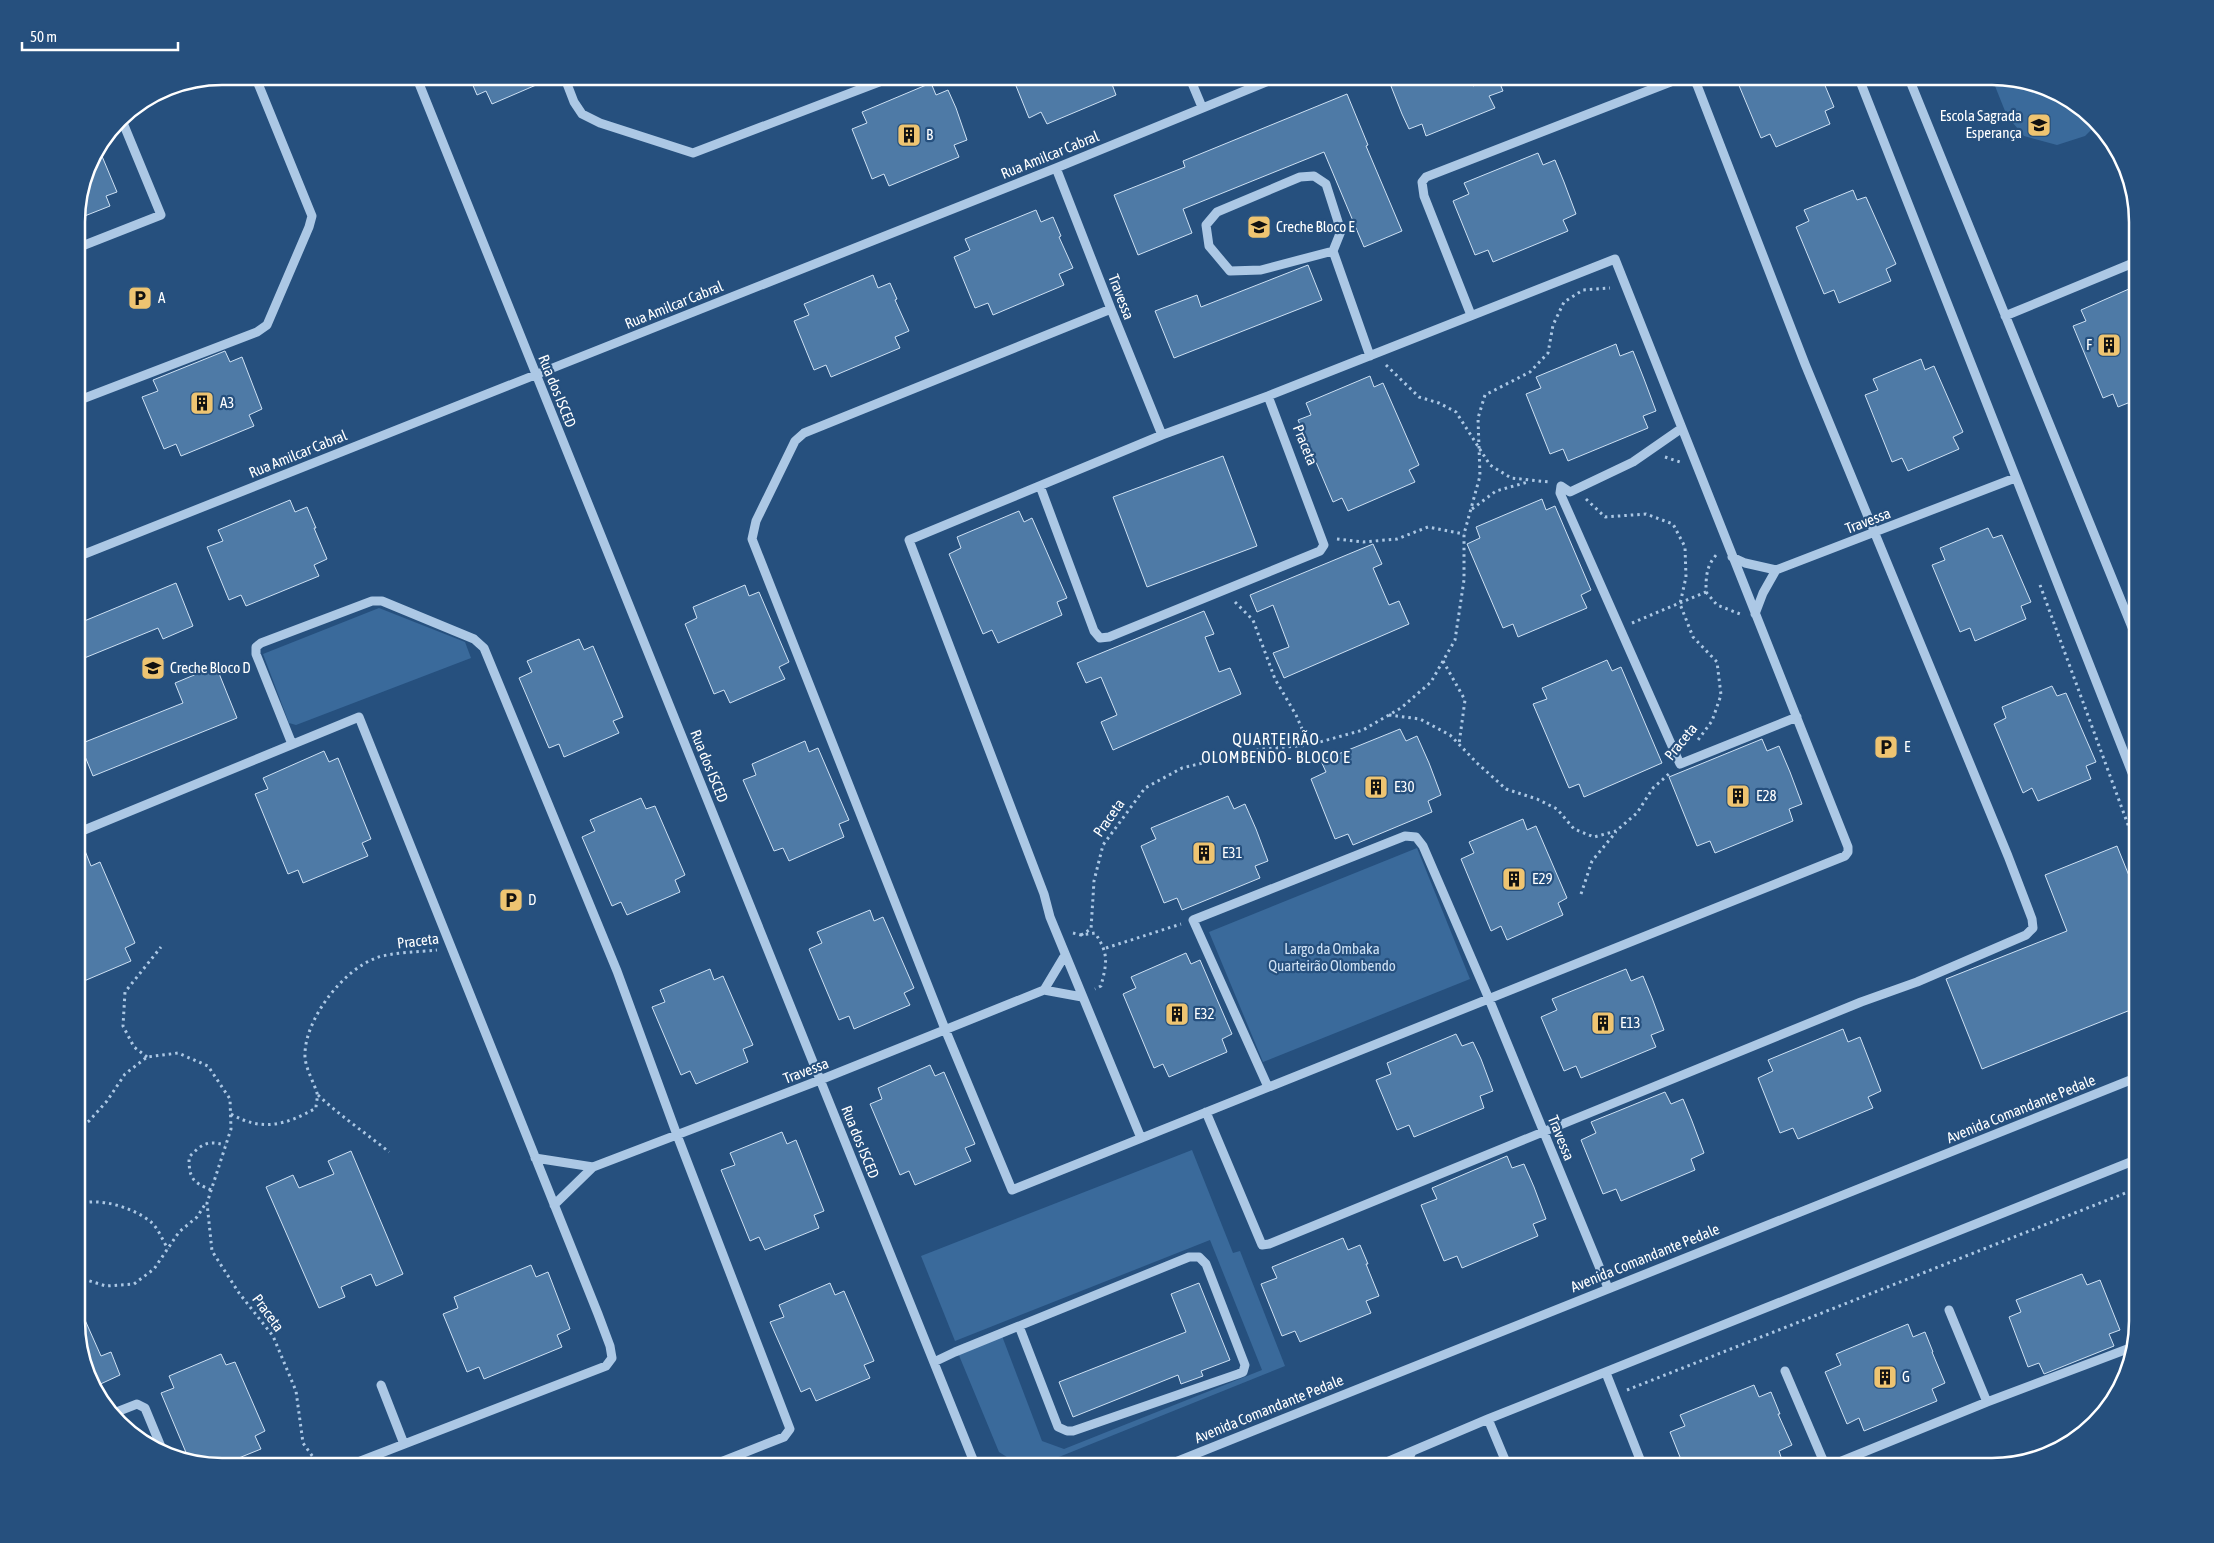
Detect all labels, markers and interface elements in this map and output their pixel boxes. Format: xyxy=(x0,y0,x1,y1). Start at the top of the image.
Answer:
scale bar xyxy=(22,20,179,52)
text: 50 m xyxy=(30,28,57,45)
place label: Escola Sagrada Esperança xyxy=(1940,107,2022,141)
school or university icon: Escola Sagrada Esperança xyxy=(2026,112,2052,138)
building icon: B xyxy=(896,122,922,148)
place label: B xyxy=(926,126,933,143)
street label: Rua Amilcar Cabral xyxy=(998,127,1101,182)
school or university icon: Creche Bloco E xyxy=(1246,214,1272,240)
place label: Creche Bloco E xyxy=(1276,218,1355,235)
street label: Travessa xyxy=(1105,272,1138,322)
street label: Rua Amilcar Cabral xyxy=(622,277,725,332)
parking icon: A xyxy=(127,285,153,311)
place label: A xyxy=(158,289,166,306)
building icon: F xyxy=(2096,332,2122,358)
place label: F xyxy=(2086,336,2092,353)
street label: Rua dos ISCED xyxy=(535,352,580,430)
building icon: A3 xyxy=(189,390,215,416)
place label: A3 xyxy=(220,394,234,411)
street label: Praceta xyxy=(1290,422,1321,468)
street label: Rua Amilcar Cabral xyxy=(246,426,349,481)
street label: Travessa xyxy=(1843,504,1893,537)
school or university icon: Creche Bloco D xyxy=(140,655,166,681)
place label: Creche Bloco D xyxy=(170,659,251,676)
street label: Praceta xyxy=(1661,720,1700,763)
street label: Rua dos ISCED xyxy=(687,727,732,805)
district label: QUARTEIRÃO OLOMBENDO- BLOCO E xyxy=(1201,730,1351,766)
parking icon: E xyxy=(1873,734,1899,760)
place label: E xyxy=(1904,738,1911,755)
building icon: E30 xyxy=(1363,774,1389,800)
place label: E30 xyxy=(1394,778,1415,795)
building icon: E28 xyxy=(1725,783,1751,809)
place label: E28 xyxy=(1756,787,1777,804)
street label: Praceta xyxy=(1090,796,1128,840)
building icon: E31 xyxy=(1191,840,1217,866)
place label: E31 xyxy=(1222,844,1243,861)
building icon: E29 xyxy=(1501,866,1527,892)
place label: E29 xyxy=(1532,870,1553,887)
parking icon: D xyxy=(498,887,524,913)
place label: D xyxy=(528,891,536,908)
street label: Praceta xyxy=(396,929,440,952)
park label: Largo da Ombaka Quarteirão Olombendo xyxy=(1268,940,1396,974)
building icon: E32 xyxy=(1164,1001,1190,1027)
place label: E32 xyxy=(1194,1005,1215,1022)
building icon: E13 xyxy=(1590,1010,1616,1036)
place label: E13 xyxy=(1620,1014,1641,1031)
street label: Travessa xyxy=(781,1054,831,1087)
street label: Avenida Comandante Pedale xyxy=(1944,1071,2098,1146)
street label: Rua dos ISCED xyxy=(838,1103,883,1181)
street label: Travessa xyxy=(1545,1113,1578,1163)
street label: Avenida Comandante Pedale xyxy=(1568,1220,1722,1295)
street label: Praceta xyxy=(249,1291,288,1335)
building icon: G xyxy=(1872,1364,1898,1390)
place label: G xyxy=(1902,1368,1910,1385)
street label: Avenida Comandante Pedale xyxy=(1192,1371,1346,1446)

